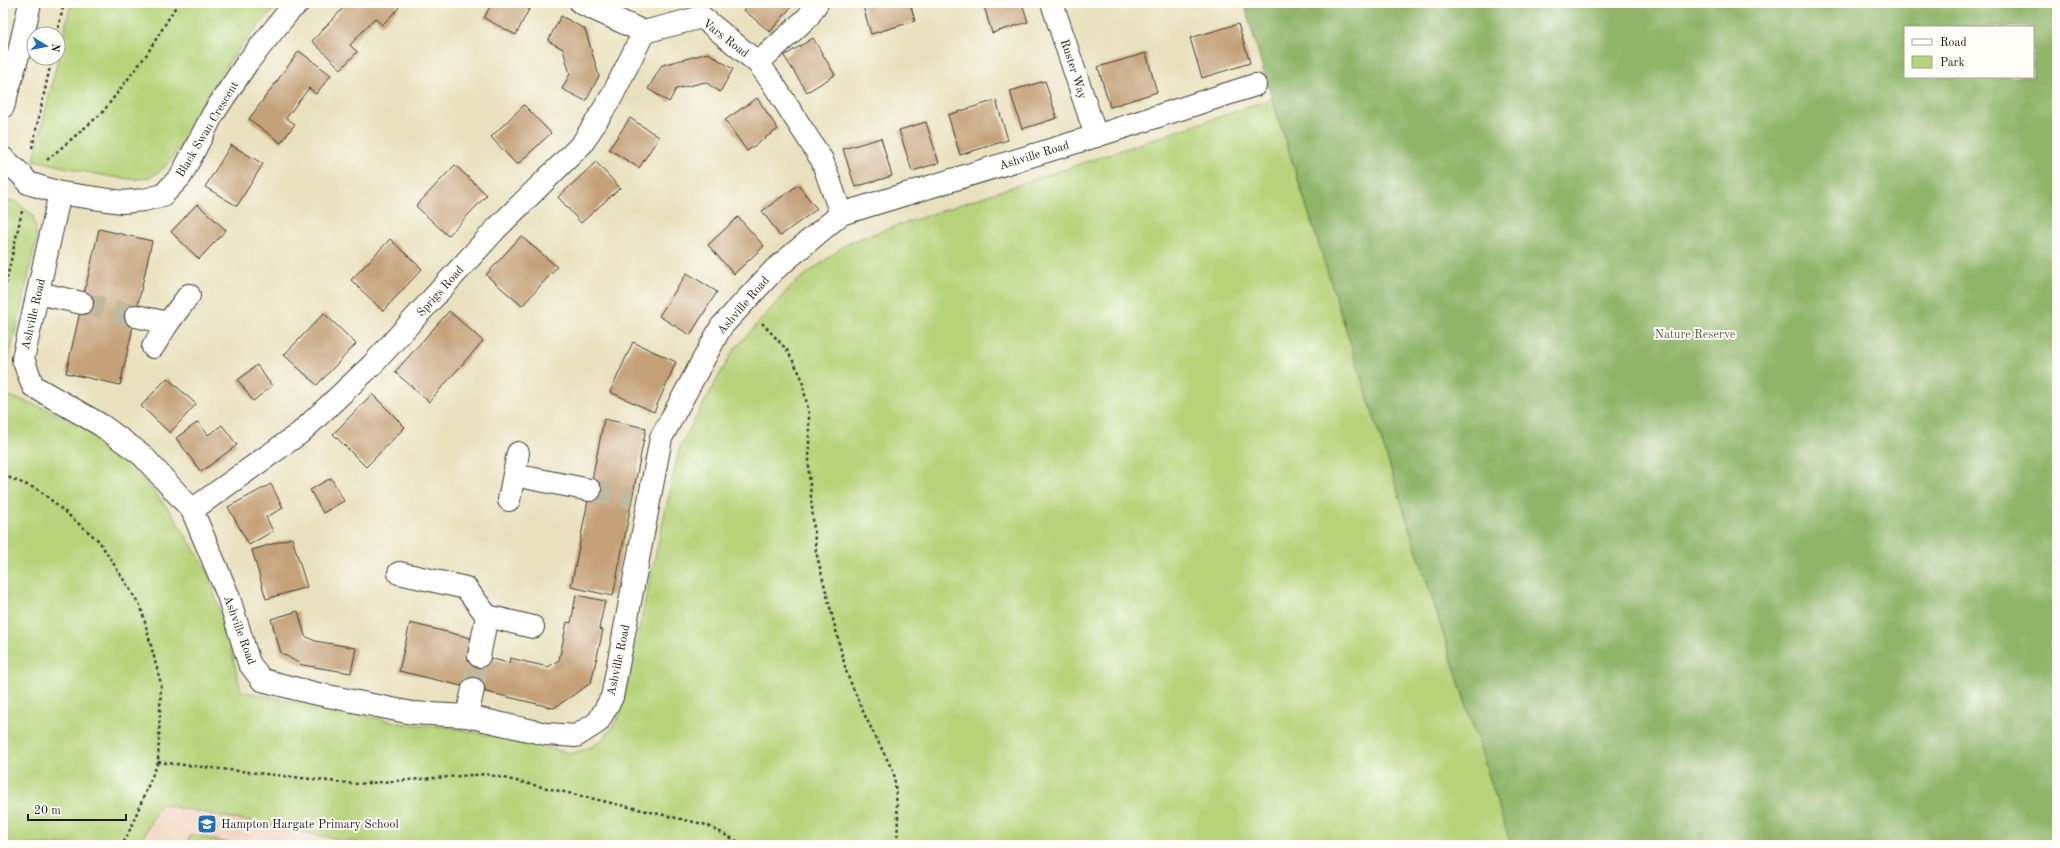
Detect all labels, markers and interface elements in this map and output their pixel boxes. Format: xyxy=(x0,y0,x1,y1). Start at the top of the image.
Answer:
street label: Vars Road xyxy=(700,17,751,60)
north arrow xyxy=(26,26,66,66)
legend xyxy=(1904,26,2034,78)
text: Road xyxy=(1940,37,1967,49)
street label: Ruster Way xyxy=(1058,38,1089,101)
text: N xyxy=(48,42,61,53)
text: Park xyxy=(1940,57,1965,69)
street label: Black Swan Crescent xyxy=(175,79,241,180)
street label: Ashville Road xyxy=(998,140,1071,172)
street label: Sprigs Road xyxy=(415,264,466,319)
street label: Ashville Road xyxy=(715,274,772,337)
street label: Ashville Road xyxy=(20,278,48,351)
park label: Nature Reserve xyxy=(1655,329,1736,341)
street label: Ashville Road xyxy=(221,594,257,667)
street label: Ashville Road xyxy=(606,623,632,697)
scale bar xyxy=(28,796,126,822)
text: 20 m xyxy=(34,805,61,817)
school or university icon: Hampton Hargate Primary School xyxy=(196,813,218,835)
place label: Hampton Hargate Primary School xyxy=(221,819,399,831)

